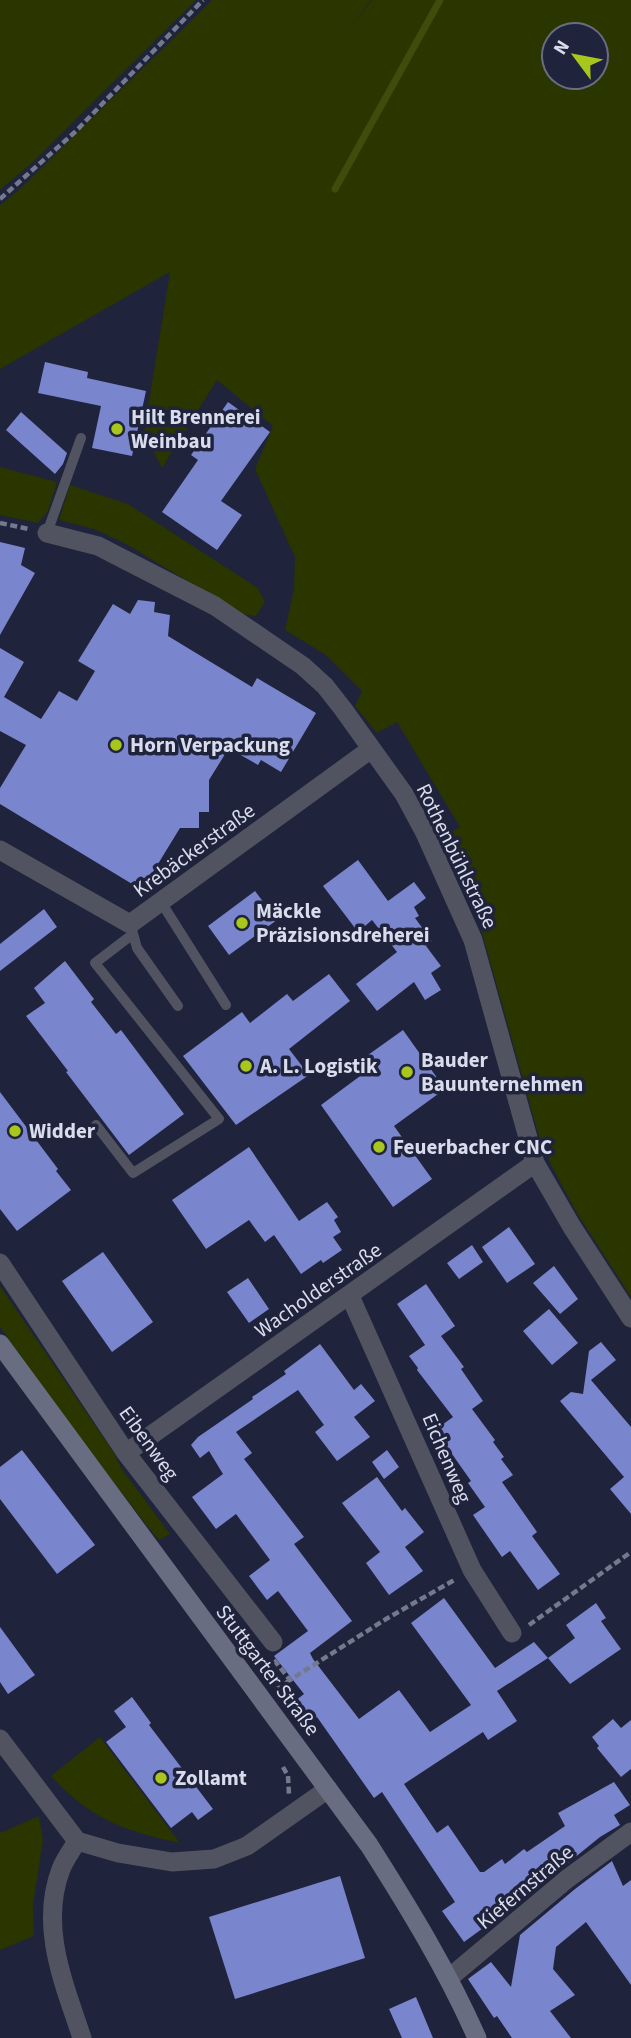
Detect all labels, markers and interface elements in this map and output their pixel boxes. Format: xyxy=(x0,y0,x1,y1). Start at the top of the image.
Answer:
north arrow xyxy=(540,21,610,91)
text: N xyxy=(547,35,577,60)
place label: Hilt Brennerei Weinbau xyxy=(131,402,261,456)
marker: Hilt Brennerei Weinbau xyxy=(109,421,125,437)
place label: Horn Verpackung xyxy=(130,730,290,760)
marker: Horn Verpackung xyxy=(108,737,124,753)
street label: Rothenbühlstraße xyxy=(409,778,505,934)
street label: Krebäckerstraße xyxy=(127,796,261,904)
place label: Mäckle Präzisionsdreherei xyxy=(256,896,430,950)
marker: Mäckle Präzisionsdreherei xyxy=(234,915,250,931)
place label: Bauder Bauunternehmen xyxy=(421,1045,583,1099)
place label: A. L. Logistik xyxy=(259,1051,378,1081)
marker: A. L. Logistik xyxy=(238,1058,254,1074)
marker: Bauder Bauunternehmen xyxy=(399,1064,415,1080)
place label: Widder xyxy=(29,1116,96,1146)
marker: Widder xyxy=(7,1123,23,1139)
place label: Feuerbacher CNC xyxy=(393,1132,552,1162)
marker: Feuerbacher CNC xyxy=(371,1139,387,1155)
street label: Wacholderstraße xyxy=(248,1235,388,1345)
street label: Eibenweg xyxy=(112,1400,187,1487)
street label: Eichenweg xyxy=(415,1408,480,1508)
street label: Stuttgarter Straße xyxy=(209,1598,327,1742)
place label: Zollamt xyxy=(175,1763,247,1793)
marker: Zollamt xyxy=(153,1770,169,1786)
street label: Kiefernstraße xyxy=(470,1838,580,1936)

